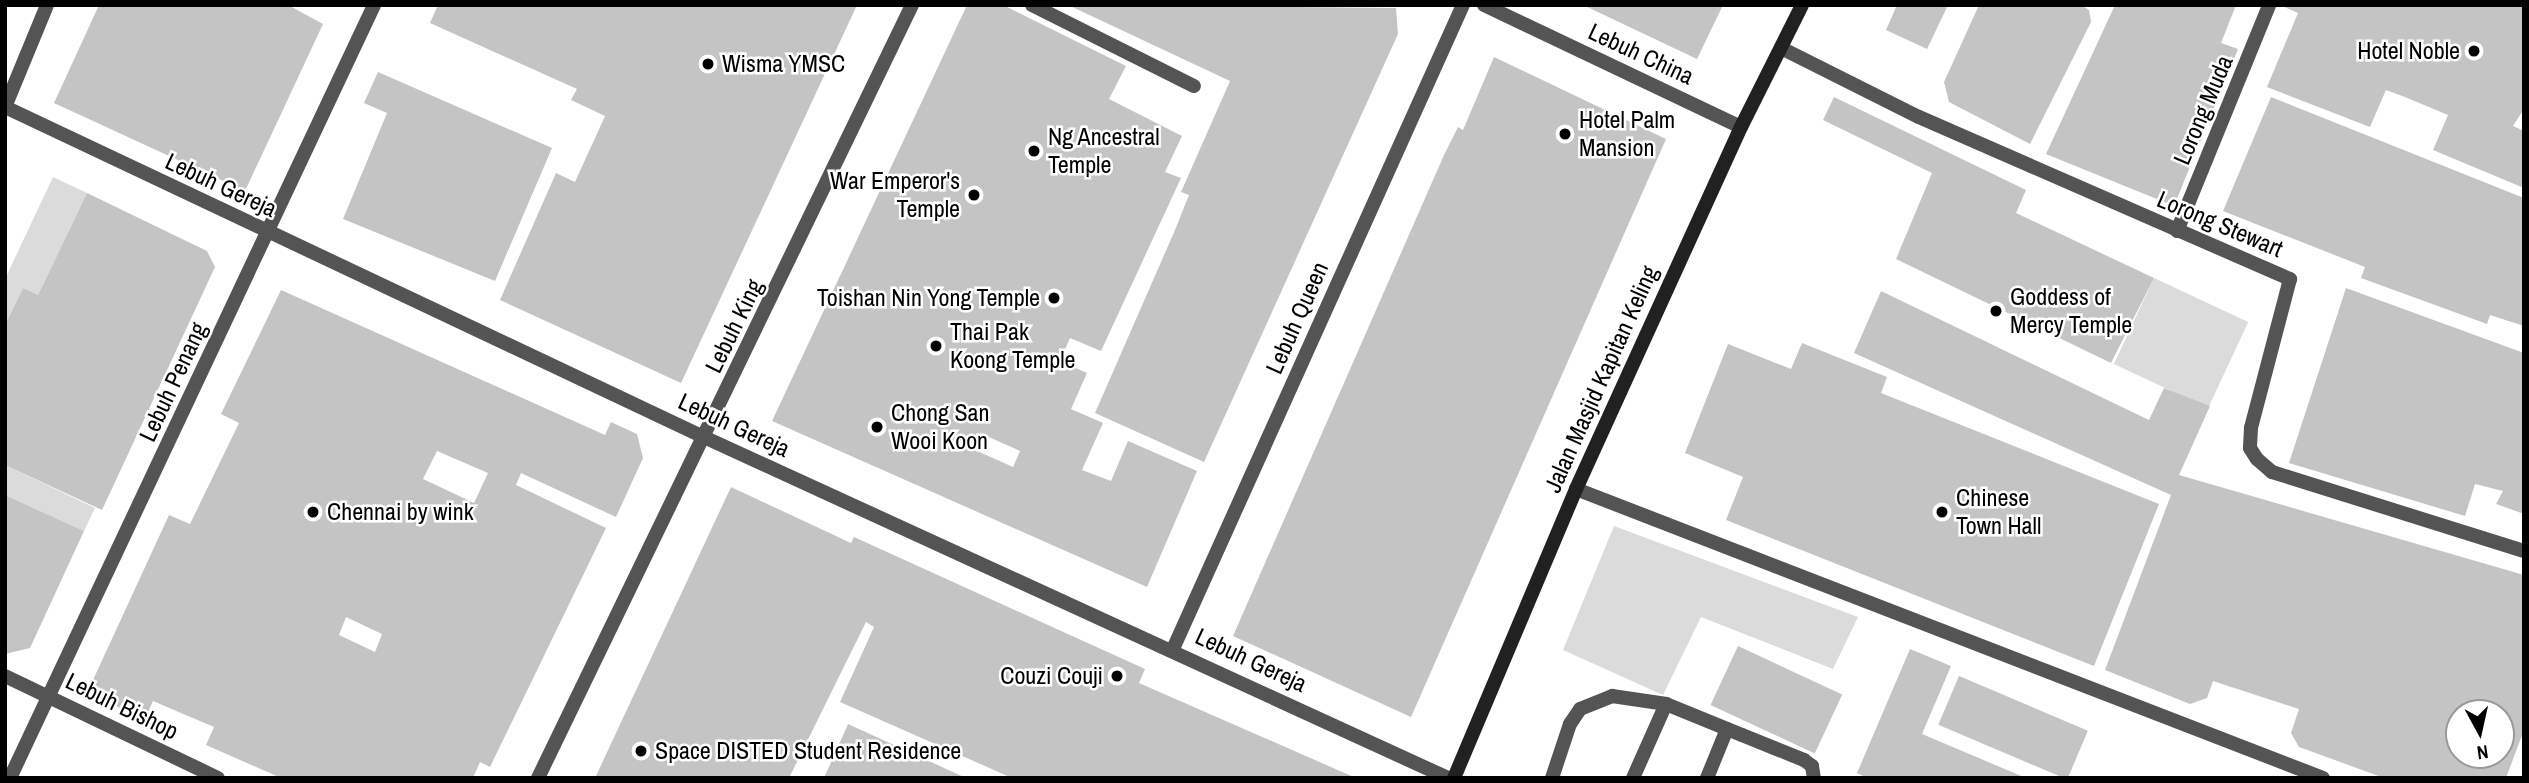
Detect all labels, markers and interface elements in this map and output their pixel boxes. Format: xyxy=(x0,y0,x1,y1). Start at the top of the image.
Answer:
street label: Lebuh China xyxy=(1584,17,1698,91)
place label: Hotel Noble xyxy=(2357,37,2460,65)
marker: Hotel Noble xyxy=(2466,43,2482,59)
place label: Wisma YMSC xyxy=(722,50,846,78)
street label: Lorong Muda xyxy=(2167,51,2239,169)
marker: Wisma YMSC xyxy=(700,56,716,72)
place label: Hotel Palm Mansion xyxy=(1579,106,1675,162)
place label: Ng Ancestral Temple xyxy=(1048,123,1161,179)
marker: Hotel Palm Mansion xyxy=(1557,126,1573,142)
marker: Ng Ancestral Temple xyxy=(1026,143,1042,159)
street label: Lebuh Gereja xyxy=(161,147,281,223)
place label: War Emperor's Temple xyxy=(830,167,960,223)
street label: Lorong Stewart xyxy=(2153,185,2287,263)
marker: War Emperor's Temple xyxy=(966,187,982,203)
street label: Lebuh Queen xyxy=(1260,258,1334,378)
street label: Jalan Masjid Kapitan Keling xyxy=(1538,261,1664,497)
street label: Lebuh King xyxy=(699,274,769,378)
place label: Goddess of Mercy Temple xyxy=(2010,283,2132,339)
place label: Toishan Nin Yong Temple xyxy=(816,284,1040,312)
marker: Toishan Nin Yong Temple xyxy=(1046,290,1062,306)
marker: Goddess of Mercy Temple xyxy=(1988,303,2004,319)
street label: Lebuh Penang xyxy=(133,318,213,446)
place label: Thai Pak Koong Temple xyxy=(950,318,1076,374)
marker: Thai Pak Koong Temple xyxy=(928,338,944,354)
street label: Lebuh Gereja xyxy=(674,387,794,463)
place label: Chong San Wooi Koon xyxy=(891,399,989,455)
marker: Chong San Wooi Koon xyxy=(869,419,885,435)
place label: Chinese Town Hall xyxy=(1956,484,2041,540)
place label: Chennai by wink xyxy=(327,498,474,526)
marker: Chennai by wink xyxy=(305,504,321,520)
marker: Chinese Town Hall xyxy=(1934,504,1950,520)
street label: Lebuh Gereja xyxy=(1191,622,1311,698)
place label: Couzi Couji xyxy=(1000,662,1103,690)
street label: Lebuh Bishop xyxy=(61,666,183,746)
marker: Couzi Couji xyxy=(1109,668,1125,684)
north arrow xyxy=(2445,699,2515,769)
place label: Space DISTED Student Residence xyxy=(655,737,961,765)
text: N xyxy=(2475,739,2490,766)
marker: Space DISTED Student Residence xyxy=(633,743,649,759)

